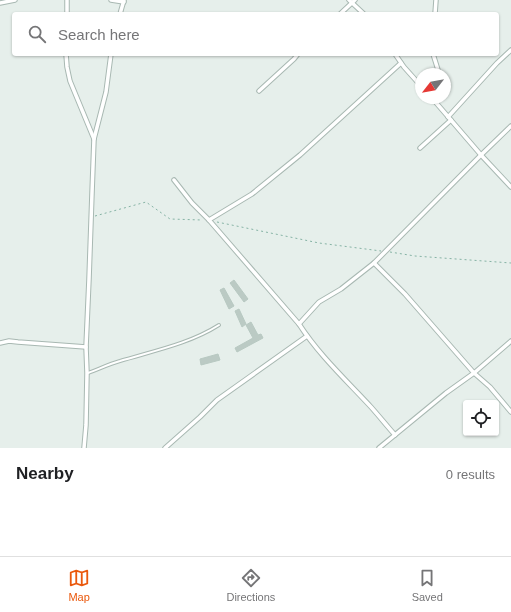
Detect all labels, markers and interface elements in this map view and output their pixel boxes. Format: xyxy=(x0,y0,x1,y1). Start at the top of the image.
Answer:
search box xyxy=(12,12,499,56)
icon: search xyxy=(26,23,48,45)
text: Search here xyxy=(58,26,140,43)
north arrow xyxy=(415,68,451,104)
map controls xyxy=(463,400,499,436)
button: locate xyxy=(463,400,499,436)
text: Nearby xyxy=(16,464,74,483)
text: 0 results xyxy=(446,467,495,482)
tab: Map xyxy=(68,567,90,603)
tab: Directions xyxy=(226,567,275,603)
tab: Saved xyxy=(412,567,443,603)

